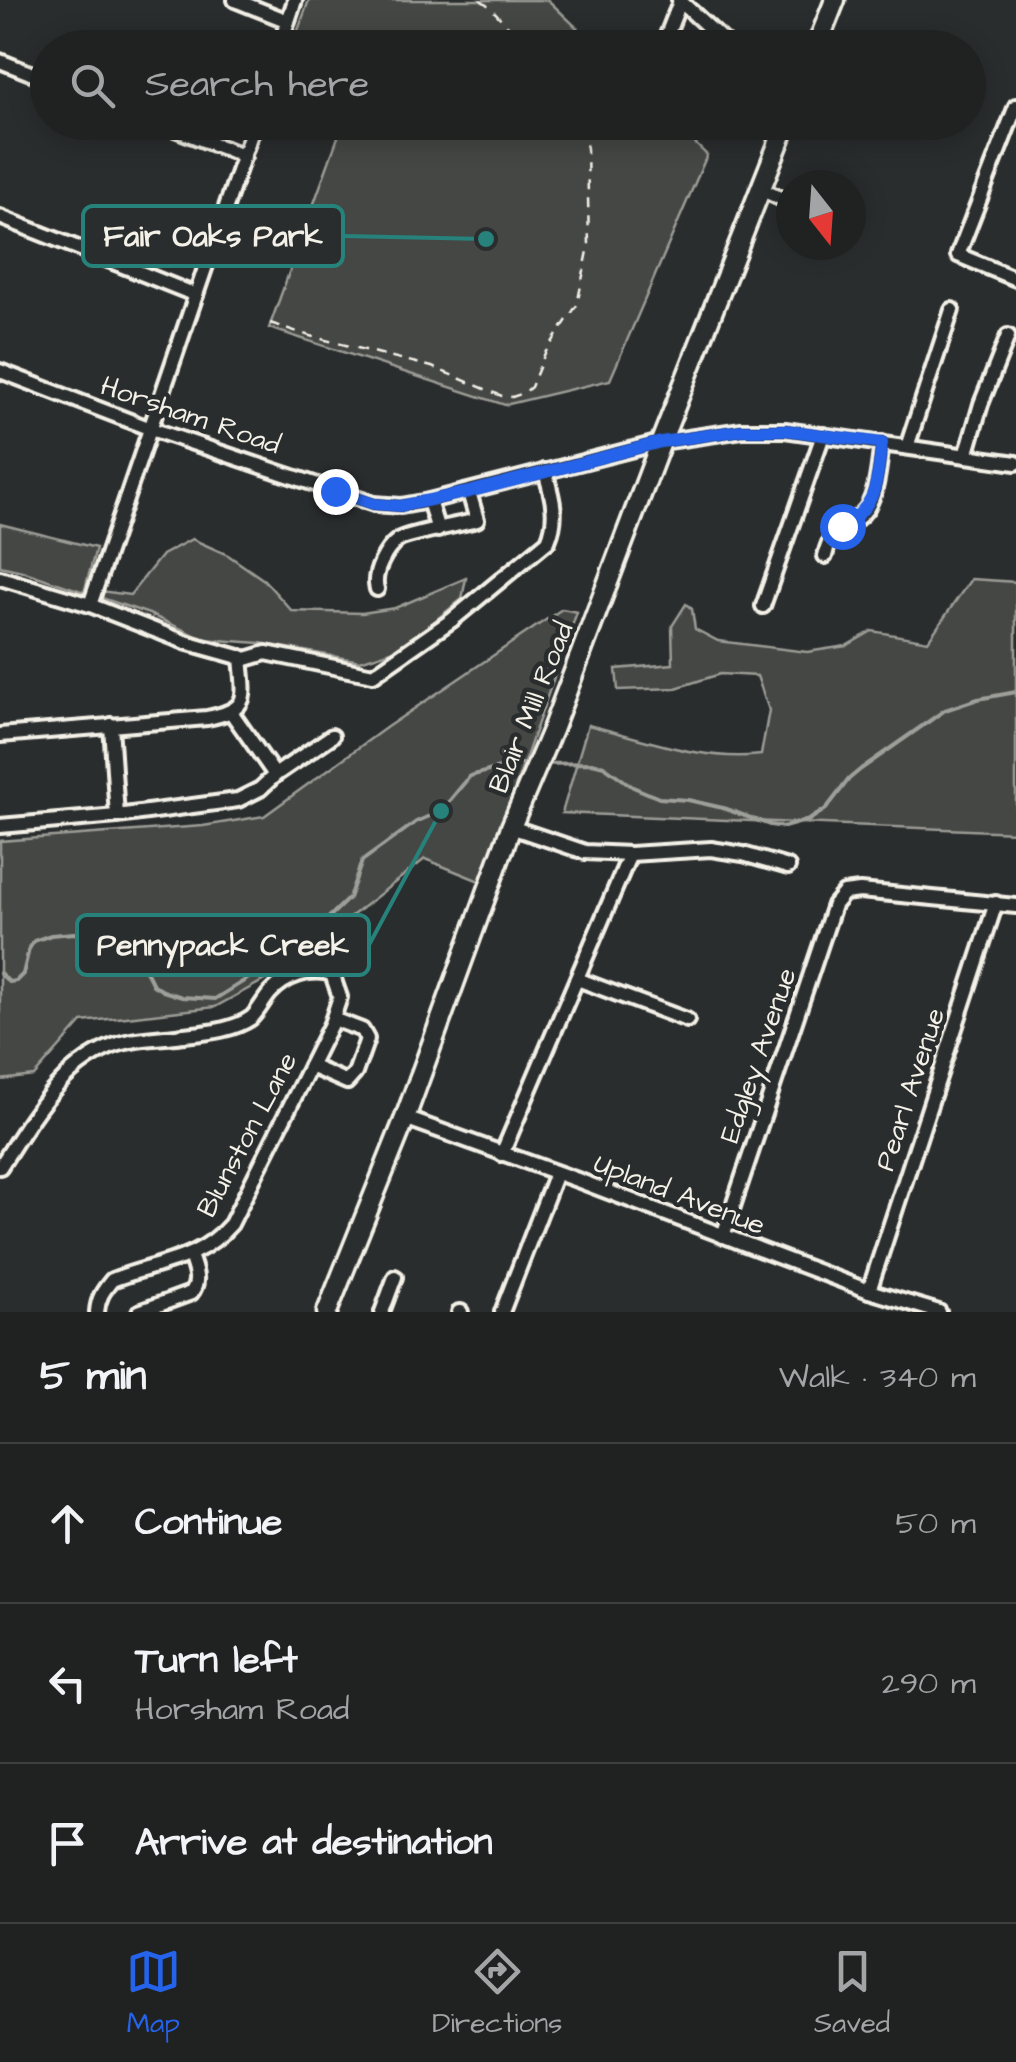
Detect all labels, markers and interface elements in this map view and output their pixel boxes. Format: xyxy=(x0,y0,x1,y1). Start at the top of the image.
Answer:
search box xyxy=(30,30,986,140)
icon: search xyxy=(65,58,120,113)
text: Search here xyxy=(145,59,369,111)
north arrow xyxy=(776,170,866,260)
callout: Fair Oaks Park xyxy=(83,206,343,266)
text: Fair Oaks Park xyxy=(103,216,323,258)
street label: Horsham Road xyxy=(95,366,286,464)
route end xyxy=(313,469,359,515)
route start xyxy=(820,504,866,550)
street label: Blair Mill Road xyxy=(479,616,583,799)
callout: Pennypack Creek xyxy=(77,915,369,975)
text: Pennypack Creek xyxy=(97,925,350,969)
street label: Edgley Avenue xyxy=(710,963,808,1149)
street label: Pearl Avenue xyxy=(866,1003,955,1176)
street label: Blunston Lane xyxy=(187,1045,307,1224)
street label: Upland Avenue xyxy=(588,1144,771,1245)
text: 5 min xyxy=(40,1348,147,1406)
text: Walk · 340 m xyxy=(779,1355,976,1400)
icon: ahead xyxy=(40,1496,95,1551)
text: Continue xyxy=(135,1497,282,1549)
text: 50 m xyxy=(895,1501,976,1546)
text: Turn left xyxy=(135,1635,298,1687)
icon: left xyxy=(40,1656,95,1711)
text: 290 m xyxy=(882,1661,976,1706)
text: Horsham Road xyxy=(135,1687,349,1732)
icon: arrive xyxy=(40,1816,95,1871)
text: Arrive at destination xyxy=(135,1817,492,1869)
tab: Map xyxy=(126,1944,181,2043)
tab: Directions xyxy=(432,1944,562,2043)
tab: Saved xyxy=(814,1944,890,2043)

